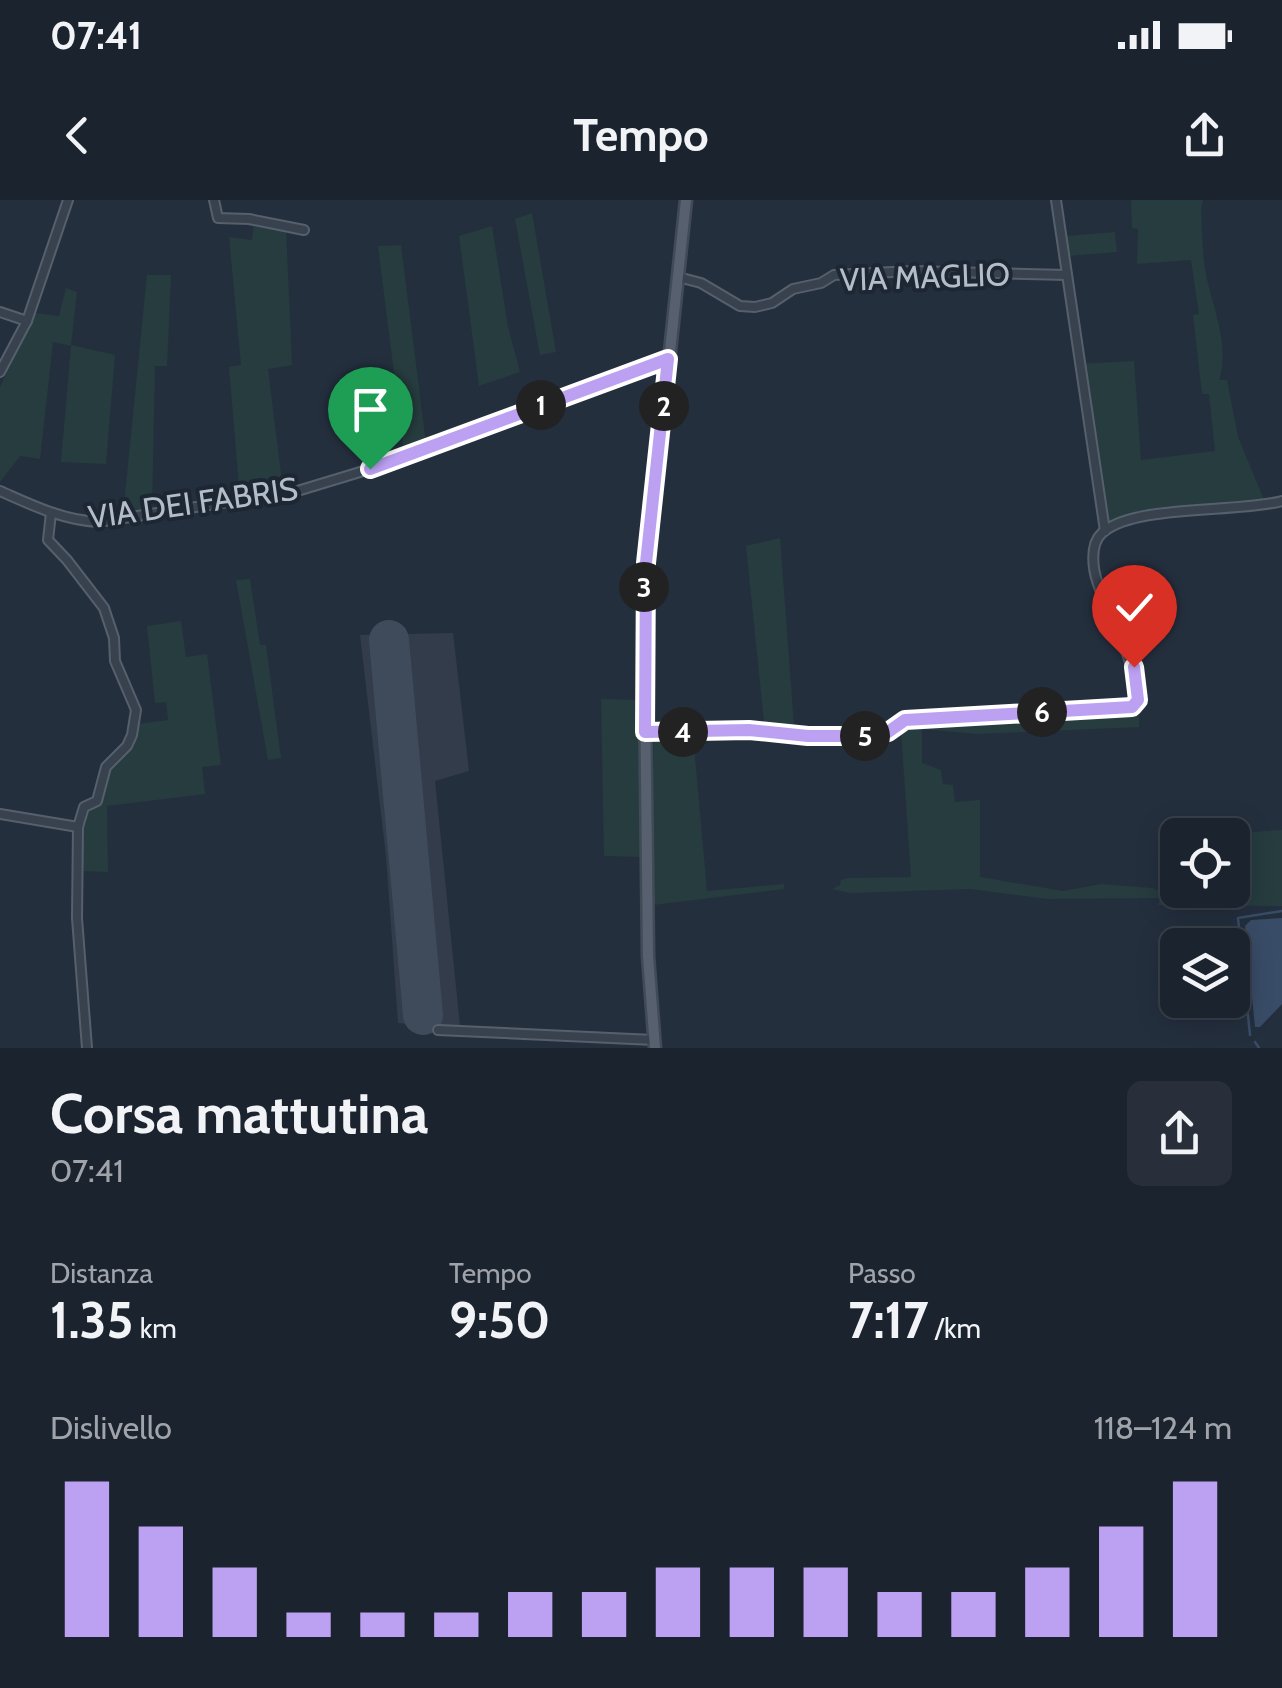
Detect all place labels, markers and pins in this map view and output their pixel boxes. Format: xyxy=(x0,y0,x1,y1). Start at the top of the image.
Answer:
pin xyxy=(328,367,413,470)
pin: 1 xyxy=(516,380,566,430)
pin: 2 xyxy=(639,381,689,431)
pin: 3 xyxy=(619,562,669,612)
pin xyxy=(1092,565,1177,668)
pin: 6 xyxy=(1017,687,1067,737)
pin: 4 xyxy=(658,707,708,757)
pin: 5 xyxy=(840,711,890,761)

